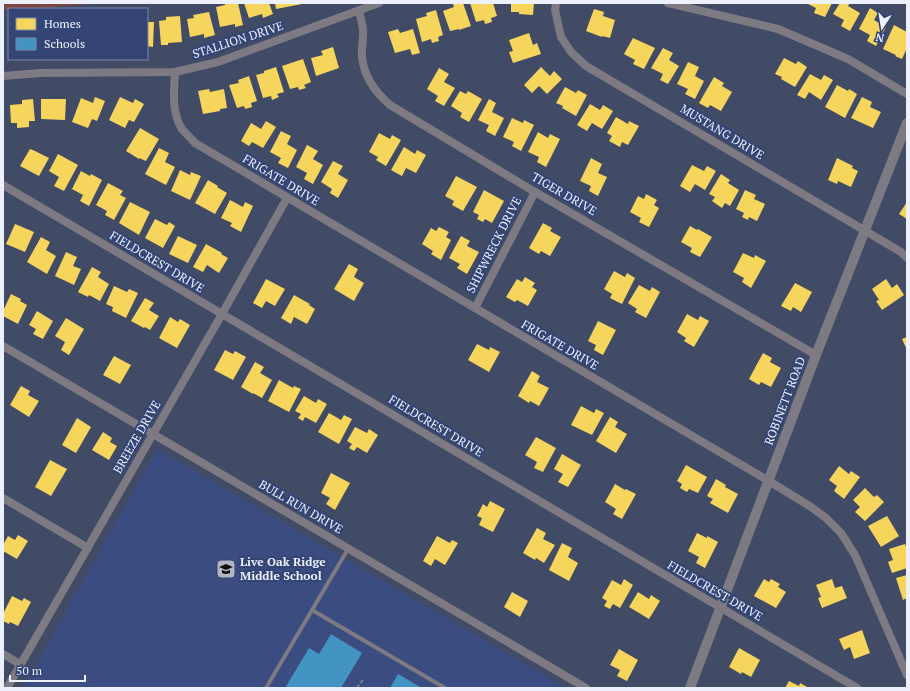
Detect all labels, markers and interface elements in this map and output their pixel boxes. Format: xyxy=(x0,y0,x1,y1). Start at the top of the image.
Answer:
legend xyxy=(8,8,148,60)
north arrow xyxy=(862,8,902,48)
text: Homes xyxy=(44,16,81,31)
street label: STALLION DRIVE xyxy=(191,18,285,61)
text: N xyxy=(874,30,885,45)
text: Schools xyxy=(44,36,85,51)
street label: MUSTANG DRIVE xyxy=(678,101,767,162)
street label: FRIGATE DRIVE xyxy=(240,151,322,208)
street label: TIGER DRIVE xyxy=(529,169,600,218)
street label: SHIPWRECK DRIVE xyxy=(463,194,524,295)
street label: FIELDCREST DRIVE xyxy=(107,227,207,296)
street label: FRIGATE DRIVE xyxy=(519,316,602,373)
street label: ROBINETT ROAD xyxy=(761,354,808,447)
street label: FIELDCREST DRIVE xyxy=(386,391,486,460)
street label: BREEZE DRIVE xyxy=(110,398,164,476)
street label: BULL RUN DRIVE xyxy=(257,476,346,537)
place label: Live Oak Ridge Middle School xyxy=(240,554,326,583)
street label: FIELDCREST DRIVE xyxy=(665,557,766,624)
school or university icon: Live Oak Ridge Middle School xyxy=(215,558,237,580)
scale bar xyxy=(10,657,85,683)
text: 50 m xyxy=(16,663,43,678)

